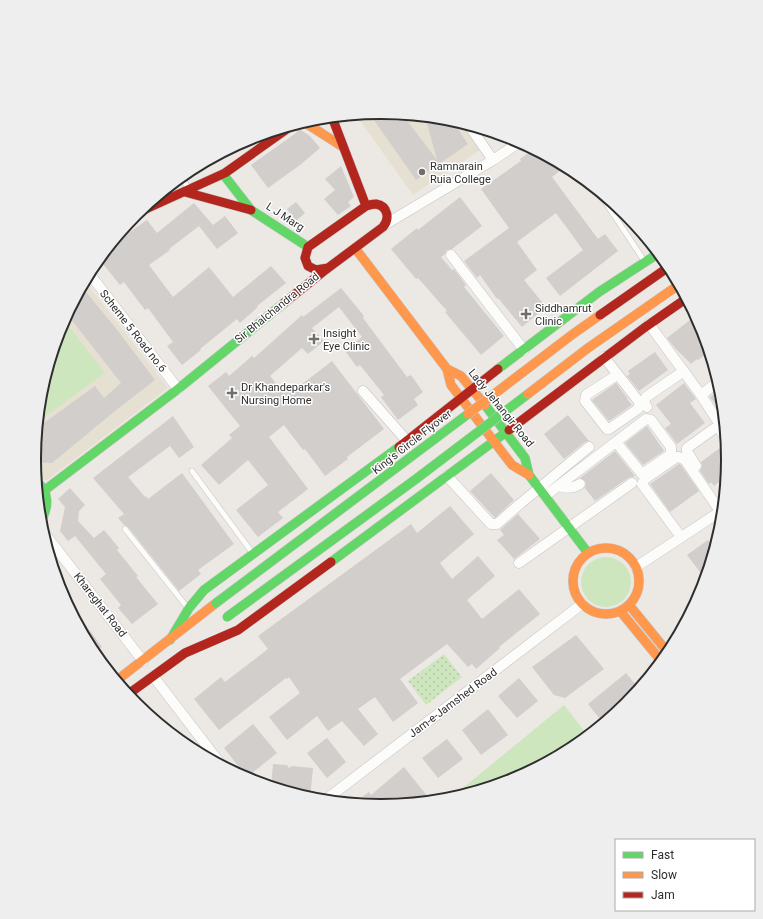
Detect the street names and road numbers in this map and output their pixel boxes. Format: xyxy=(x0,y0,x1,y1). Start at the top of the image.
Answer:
street label: L J Marg xyxy=(263,200,307,234)
street label: Sir Bhalchandra Road xyxy=(232,270,322,346)
street label: Scheme 5 Road no.6 xyxy=(97,287,169,375)
street label: Lady Jehangir Road xyxy=(466,366,536,450)
street label: King's Circle Flyover xyxy=(370,407,454,477)
street label: Khareghat Road xyxy=(71,570,129,640)
street label: Jam-e-Jamshed Road xyxy=(406,666,500,740)

